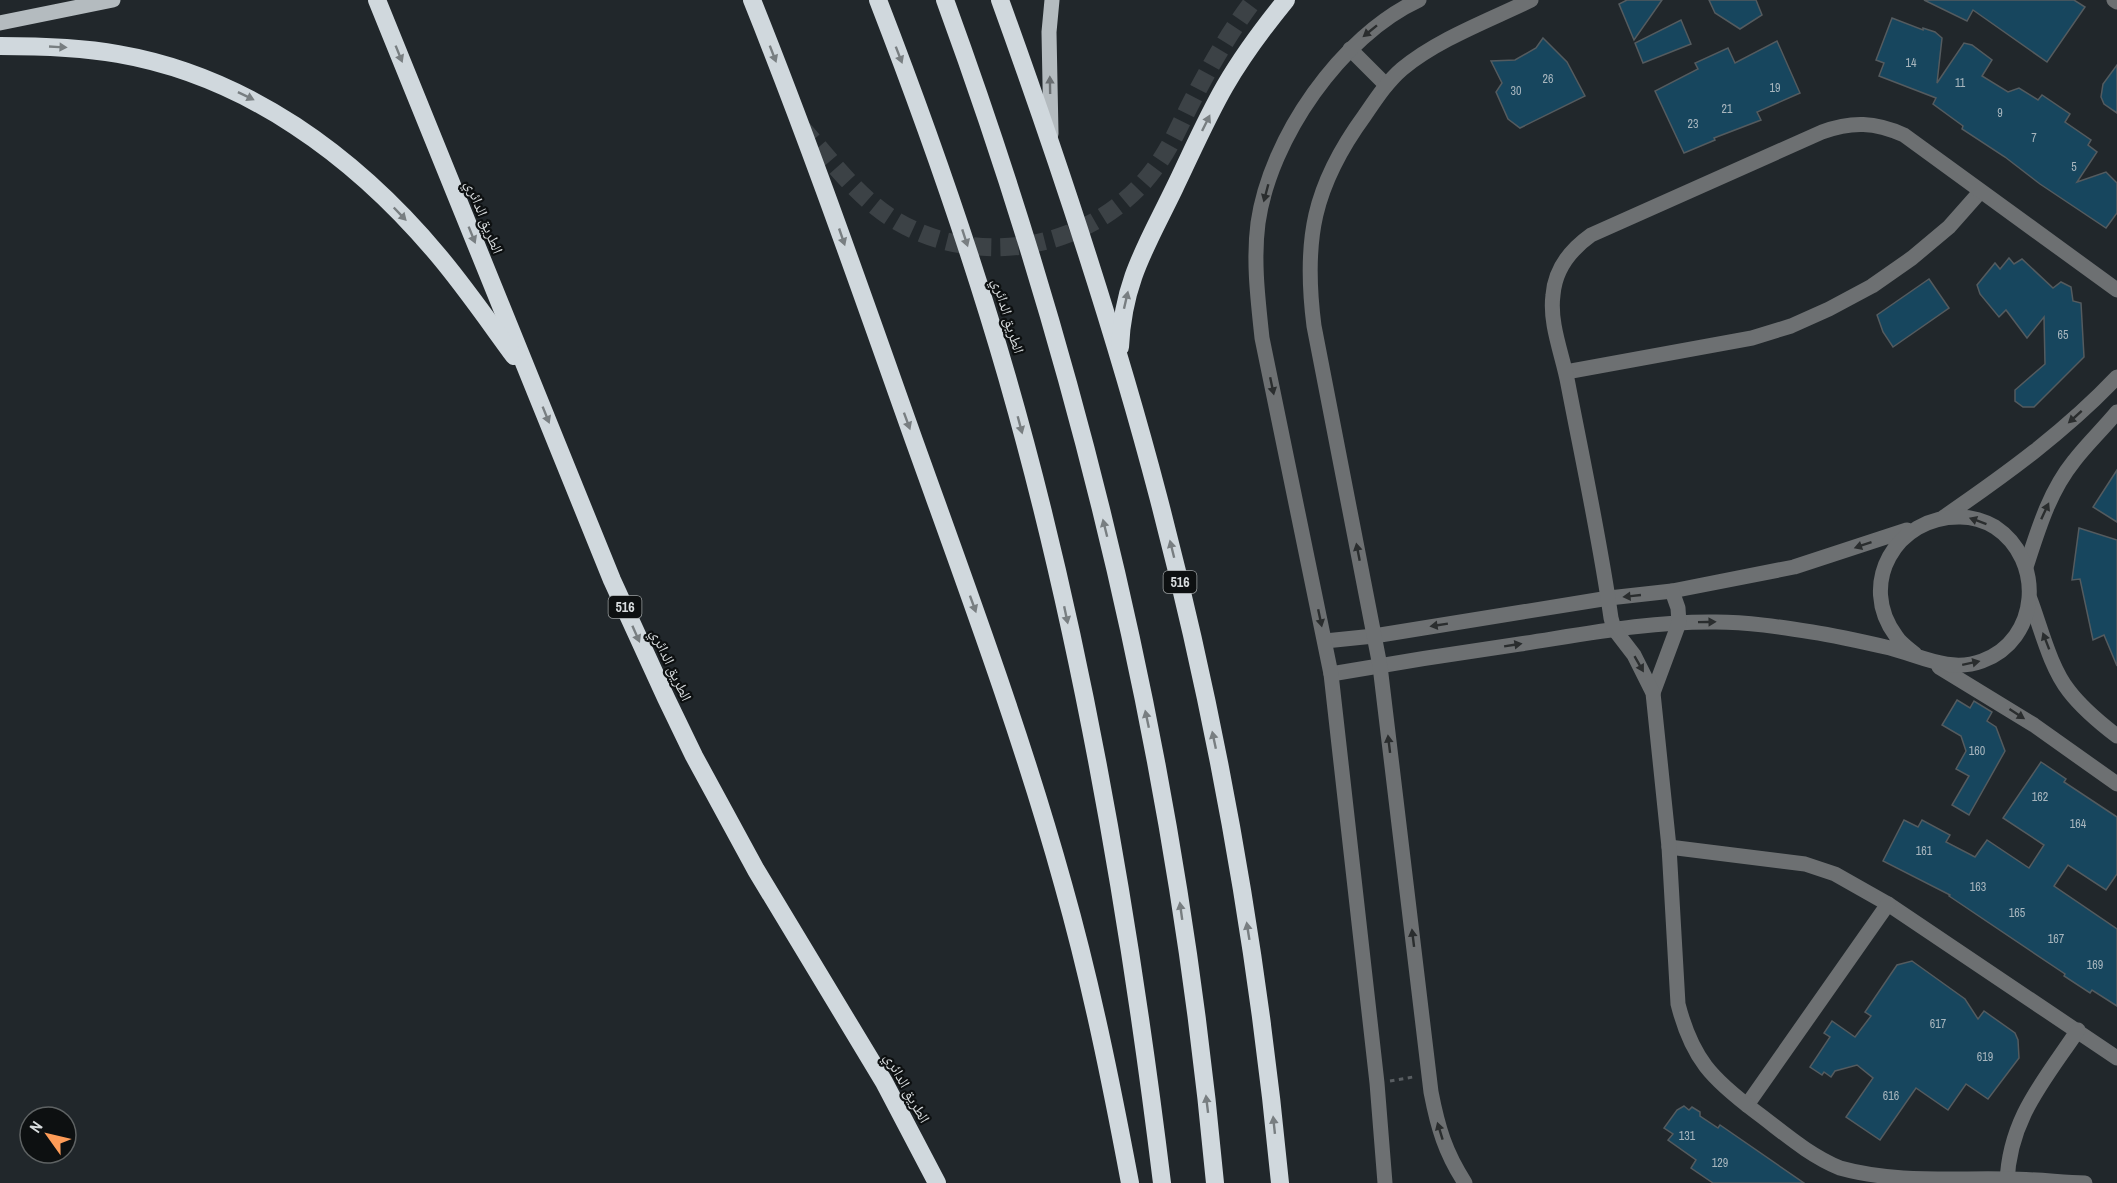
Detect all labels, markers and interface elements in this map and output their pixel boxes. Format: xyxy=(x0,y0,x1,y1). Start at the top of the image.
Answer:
one-way arrow xyxy=(1362,25,1378,38)
one-way arrow xyxy=(49,43,68,52)
one-way arrow xyxy=(395,45,404,63)
one-way arrow xyxy=(768,46,778,64)
one-way arrow xyxy=(894,46,904,64)
house number: 14 xyxy=(1906,55,1917,71)
house number: 26 xyxy=(1543,71,1553,87)
one-way arrow xyxy=(1045,75,1055,94)
house number: 11 xyxy=(1955,75,1966,91)
house number: 19 xyxy=(1770,80,1780,96)
house number: 30 xyxy=(1511,83,1521,99)
one-way arrow xyxy=(237,92,254,101)
house number: 21 xyxy=(1722,101,1733,117)
house number: 9 xyxy=(1997,105,2003,121)
one-way arrow xyxy=(1202,114,1211,131)
house number: 23 xyxy=(1688,116,1698,132)
house number: 7 xyxy=(2031,130,2037,146)
house number: 5 xyxy=(2071,159,2077,175)
street label: الطريق الدائري xyxy=(459,177,509,257)
one-way arrow xyxy=(1261,184,1270,202)
one-way arrow xyxy=(393,206,407,220)
one-way arrow xyxy=(468,226,477,244)
one-way arrow xyxy=(837,228,847,246)
one-way arrow xyxy=(961,229,970,247)
street label: الطريق الدائري xyxy=(985,276,1030,356)
one-way arrow xyxy=(1122,290,1131,309)
house number: 65 xyxy=(2058,327,2069,343)
one-way arrow xyxy=(1268,376,1277,395)
one-way arrow xyxy=(541,407,551,425)
one-way arrow xyxy=(2068,410,2083,423)
one-way arrow xyxy=(903,412,913,430)
one-way arrow xyxy=(1016,416,1026,434)
one-way arrow xyxy=(2040,502,2050,520)
one-way arrow xyxy=(1969,515,1987,525)
one-way arrow xyxy=(1099,519,1109,537)
one-way arrow xyxy=(1166,540,1176,558)
one-way arrow xyxy=(1854,541,1872,551)
one-way arrow xyxy=(1353,542,1362,561)
road number: 516 xyxy=(1164,571,1196,593)
one-way arrow xyxy=(1622,591,1641,600)
road number: 516 xyxy=(608,596,642,618)
one-way arrow xyxy=(968,596,978,614)
one-way arrow xyxy=(1062,605,1071,624)
one-way arrow xyxy=(1316,608,1326,627)
one-way arrow xyxy=(1697,617,1716,627)
one-way arrow xyxy=(1430,621,1449,630)
street label: الطريق الدائري xyxy=(644,625,697,705)
one-way arrow xyxy=(632,626,641,643)
one-way arrow xyxy=(2040,632,2050,650)
one-way arrow xyxy=(1504,640,1523,649)
one-way arrow xyxy=(1634,656,1644,673)
one-way arrow xyxy=(1962,658,1981,667)
one-way arrow xyxy=(1142,709,1151,728)
one-way arrow xyxy=(2009,709,2025,720)
one-way arrow xyxy=(1209,730,1218,749)
one-way arrow xyxy=(1385,735,1394,754)
house number: 160 xyxy=(1969,743,1985,759)
house number: 162 xyxy=(2032,789,2048,805)
house number: 164 xyxy=(2070,816,2087,832)
house number: 161 xyxy=(1916,843,1933,859)
house number: 163 xyxy=(1970,879,1986,895)
one-way arrow xyxy=(1176,901,1185,920)
house number: 165 xyxy=(2009,905,2026,921)
one-way arrow xyxy=(1244,922,1253,941)
one-way arrow xyxy=(1408,928,1417,947)
house number: 167 xyxy=(2048,931,2065,947)
house number: 169 xyxy=(2087,957,2103,973)
house number: 617 xyxy=(1930,1016,1947,1032)
street label: الطريق الدائري xyxy=(878,1049,935,1128)
house number: 619 xyxy=(1977,1049,1993,1065)
house number: 616 xyxy=(1883,1088,1899,1104)
one-way arrow xyxy=(1202,1094,1211,1113)
north arrow xyxy=(18,1105,78,1165)
one-way arrow xyxy=(1269,1115,1278,1134)
text: N xyxy=(24,1117,47,1137)
one-way arrow xyxy=(1435,1122,1444,1140)
house number: 131 xyxy=(1679,1128,1696,1144)
house number: 129 xyxy=(1712,1155,1728,1171)

